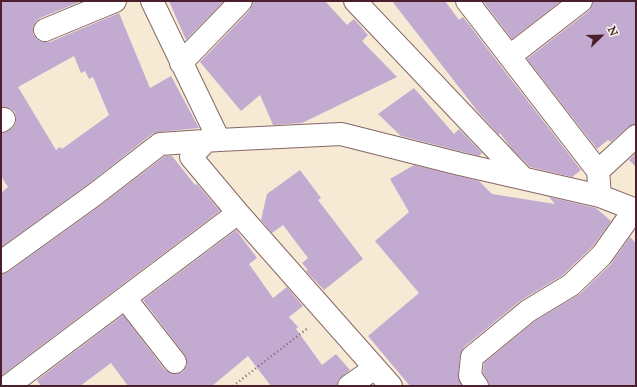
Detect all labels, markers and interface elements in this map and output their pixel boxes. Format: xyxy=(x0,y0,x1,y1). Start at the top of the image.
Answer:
north arrow xyxy=(581,16,621,56)
text: N xyxy=(605,24,620,38)

